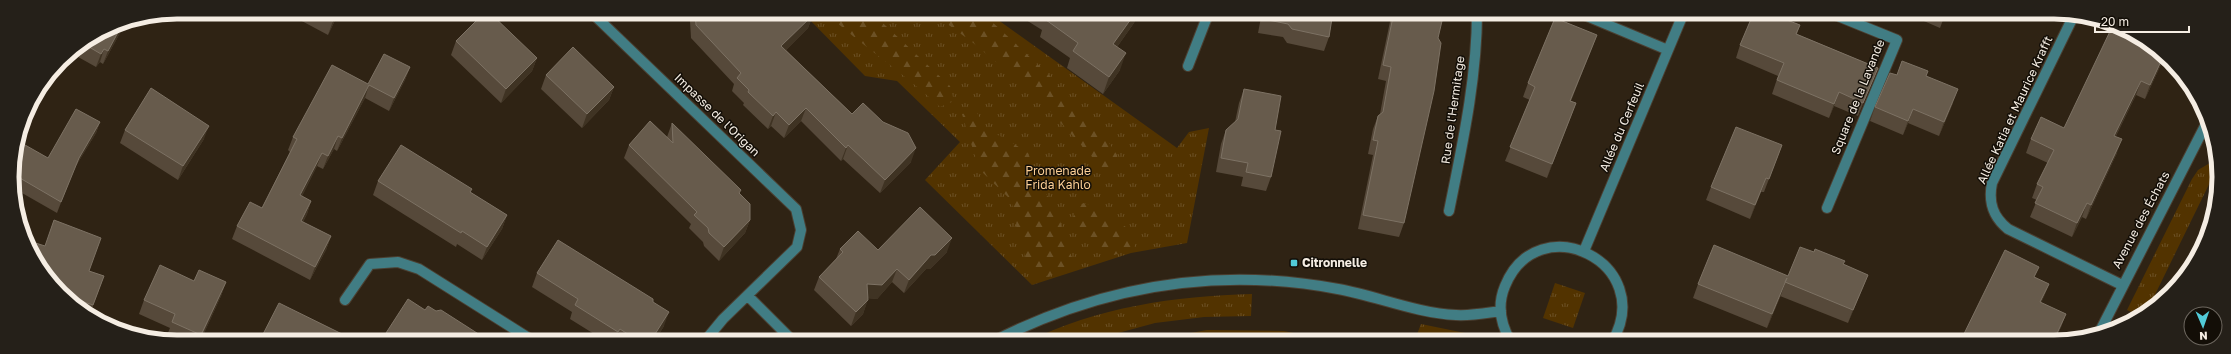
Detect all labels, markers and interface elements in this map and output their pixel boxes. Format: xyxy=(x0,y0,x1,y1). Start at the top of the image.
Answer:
scale bar xyxy=(2095,8,2189,34)
text: 20 m xyxy=(2101,14,2129,29)
street label: Allée Katia et Maurice Krafft xyxy=(1974,33,2056,186)
street label: Square de la Lavande xyxy=(1828,37,1888,157)
street label: Rue de l'Hermitage xyxy=(1437,55,1468,165)
street label: Impasse de l'Origan xyxy=(672,70,763,159)
street label: Allée du Cerfeuil xyxy=(1596,80,1647,174)
park label: Promenade Frida Kahlo xyxy=(1025,163,1091,192)
street label: Avenue des Échats xyxy=(2109,169,2173,271)
place label: Citronnelle xyxy=(1302,255,1367,270)
marker: Citronnelle xyxy=(1289,258,1299,268)
north arrow xyxy=(2183,306,2223,346)
text: N xyxy=(2199,330,2208,343)

